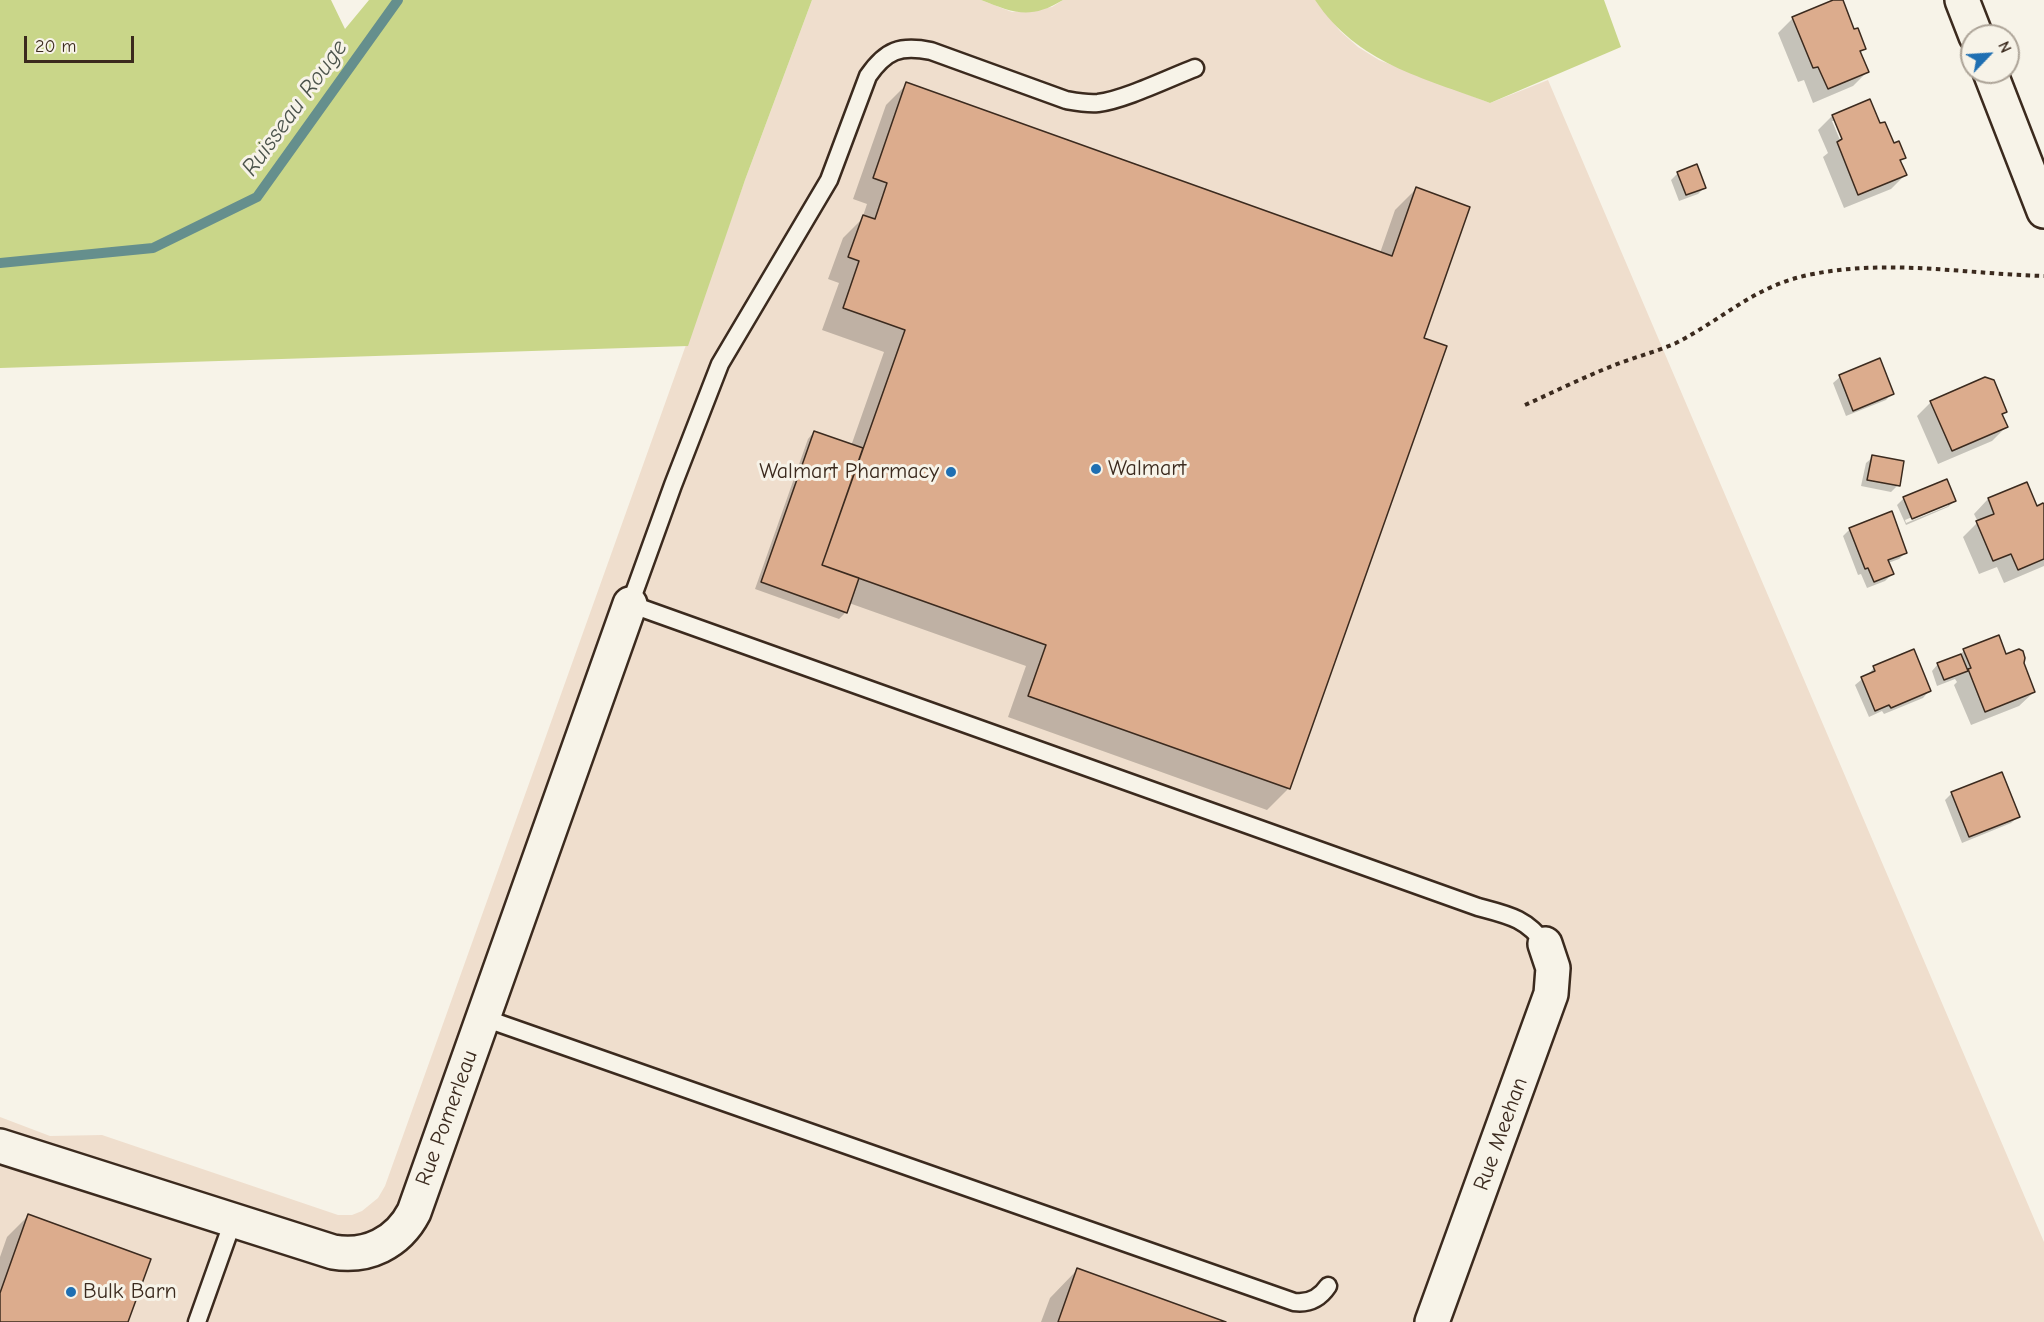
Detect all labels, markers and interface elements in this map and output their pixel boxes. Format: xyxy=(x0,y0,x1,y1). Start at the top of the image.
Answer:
scale bar xyxy=(27,24,136,62)
north arrow xyxy=(1960,24,2020,84)
water label: Ruisseau Rouge xyxy=(236,34,354,182)
text: 20 m xyxy=(35,36,76,57)
text: N xyxy=(1994,39,2015,56)
place label: Walmart xyxy=(1108,456,1186,482)
place label: Walmart Pharmacy xyxy=(759,459,939,485)
marker: Walmart xyxy=(1089,462,1103,476)
marker: Walmart Pharmacy xyxy=(944,465,958,479)
street label: Rue Pomerleau xyxy=(410,1047,484,1189)
street label: Rue Meehan xyxy=(1468,1074,1534,1194)
place label: Bulk Barn xyxy=(83,1279,177,1305)
marker: Bulk Barn xyxy=(64,1285,78,1299)

